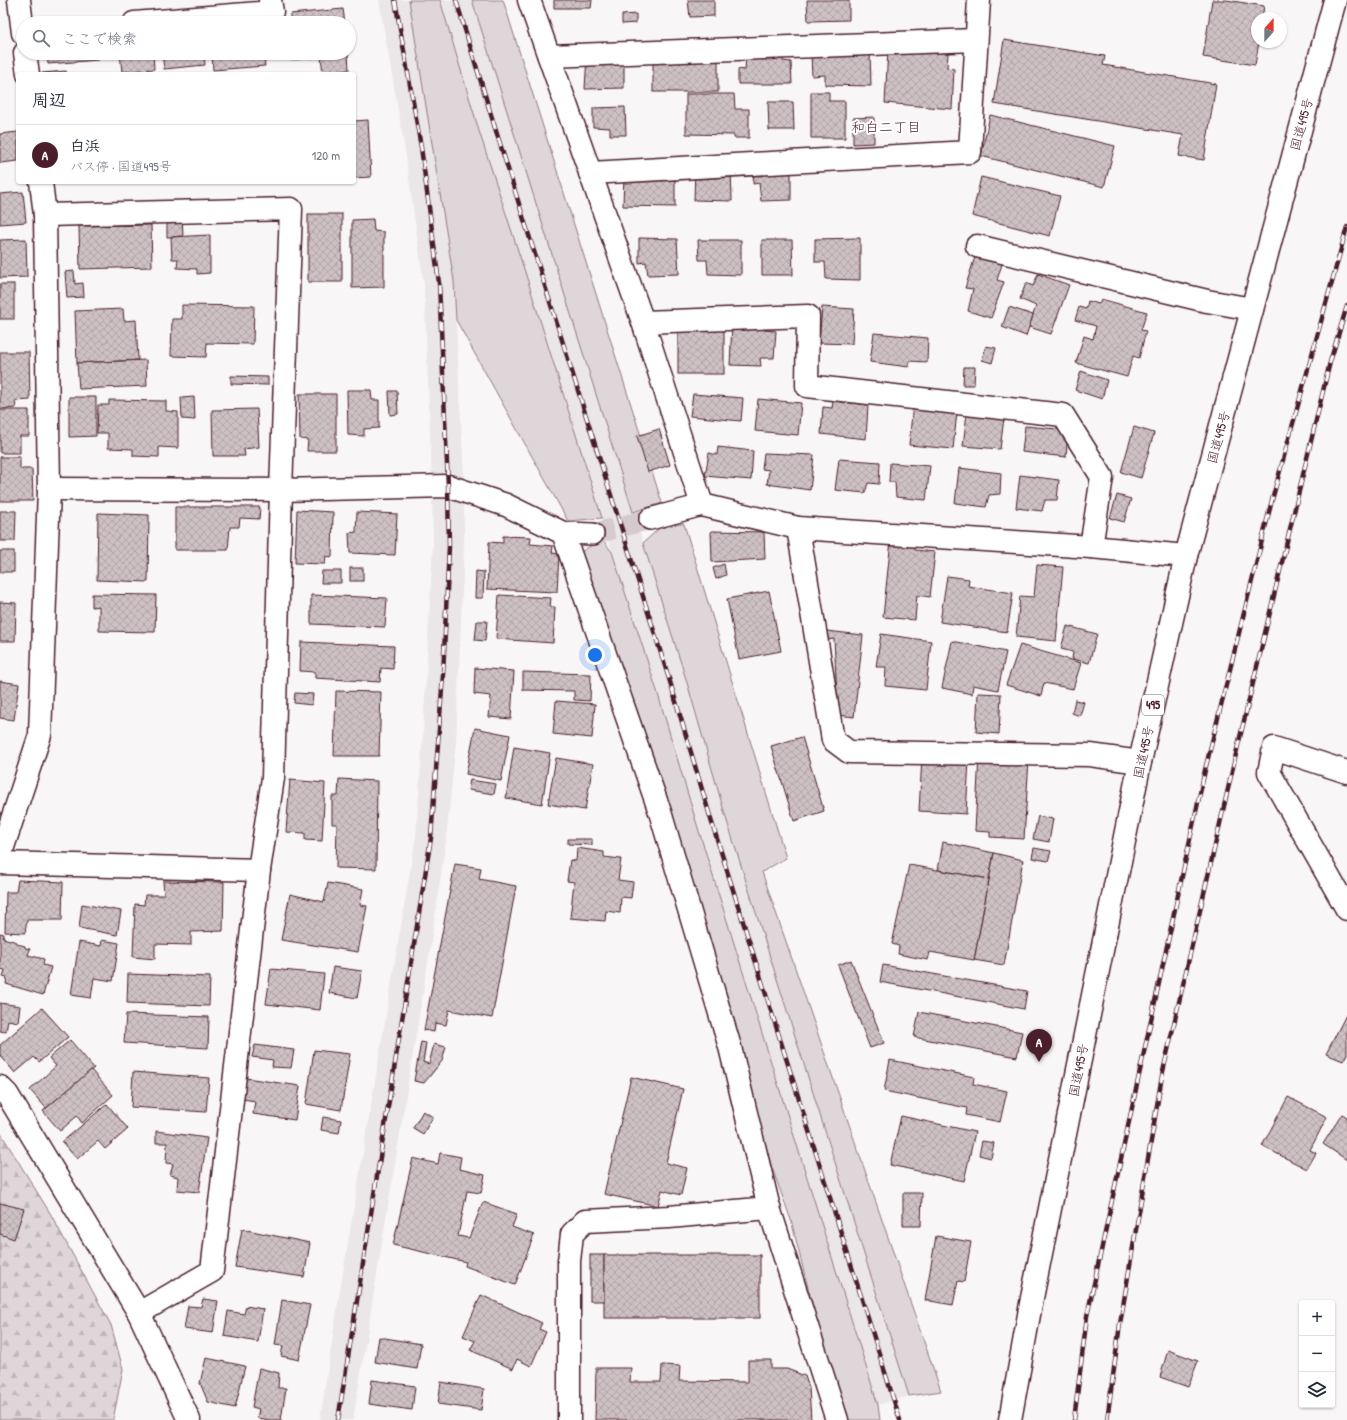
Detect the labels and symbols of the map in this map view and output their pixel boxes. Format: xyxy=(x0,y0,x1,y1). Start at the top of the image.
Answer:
north arrow xyxy=(1251,12,1287,48)
street label: 国道495号 xyxy=(1285,96,1317,152)
district label: 和白二丁目 xyxy=(851,117,921,136)
street label: 国道495号 xyxy=(1202,409,1234,465)
your location xyxy=(585,645,605,665)
road number: 495 xyxy=(1142,695,1164,715)
street label: 国道495号 xyxy=(1129,724,1157,780)
pin: A xyxy=(1026,1029,1052,1062)
street label: 国道495号 xyxy=(1064,1042,1092,1098)

